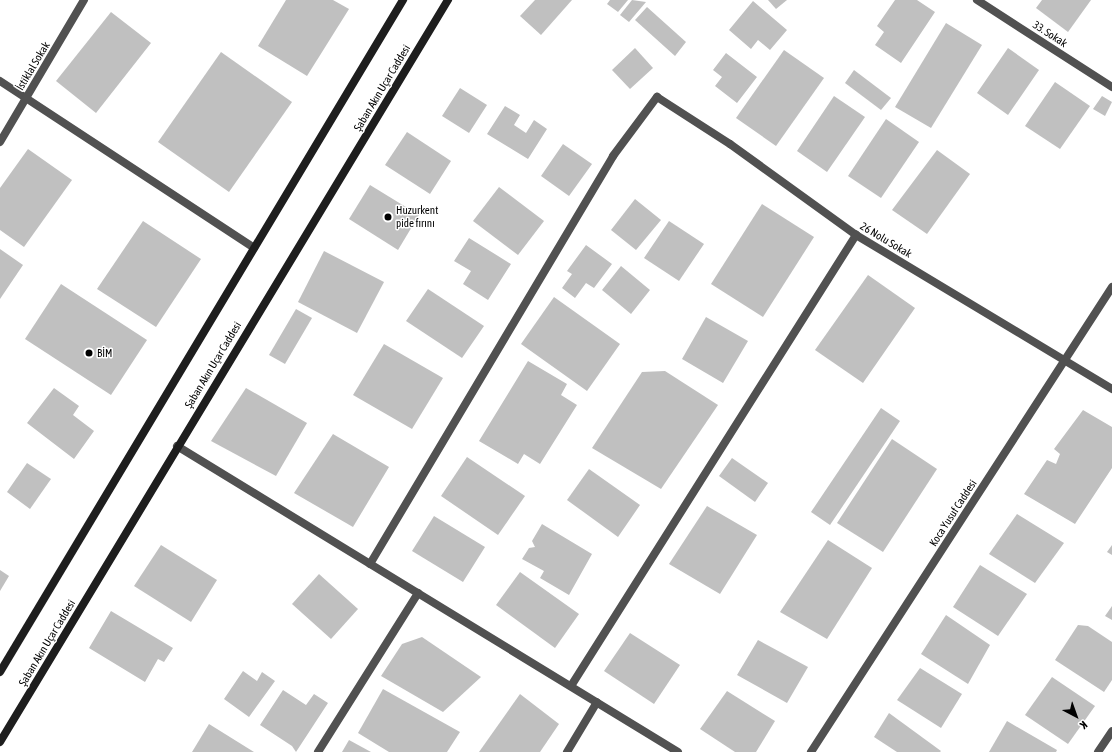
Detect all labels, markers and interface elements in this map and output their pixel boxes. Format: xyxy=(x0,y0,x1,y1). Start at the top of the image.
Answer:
street label: 33. Sokak xyxy=(1030,18,1070,50)
street label: İstiklal Sokak xyxy=(13,39,53,93)
street label: Şaban Akın Uçar Caddesi xyxy=(351,42,413,134)
place label: Huzurkent pide fırını xyxy=(396,204,438,230)
marker: Huzurkent pide fırını xyxy=(383,212,393,222)
street label: 26 Nolu Sokak xyxy=(858,219,914,261)
street label: Şaban Akın Uçar Caddesi xyxy=(182,319,244,411)
place label: BİM xyxy=(97,346,112,360)
marker: BİM xyxy=(84,348,94,358)
street label: Koca Yusuf Caddesi xyxy=(927,477,979,549)
street label: Şaban Akın Uçar Caddesi xyxy=(16,597,78,689)
north arrow xyxy=(1056,696,1096,736)
text: K xyxy=(1078,719,1090,731)

